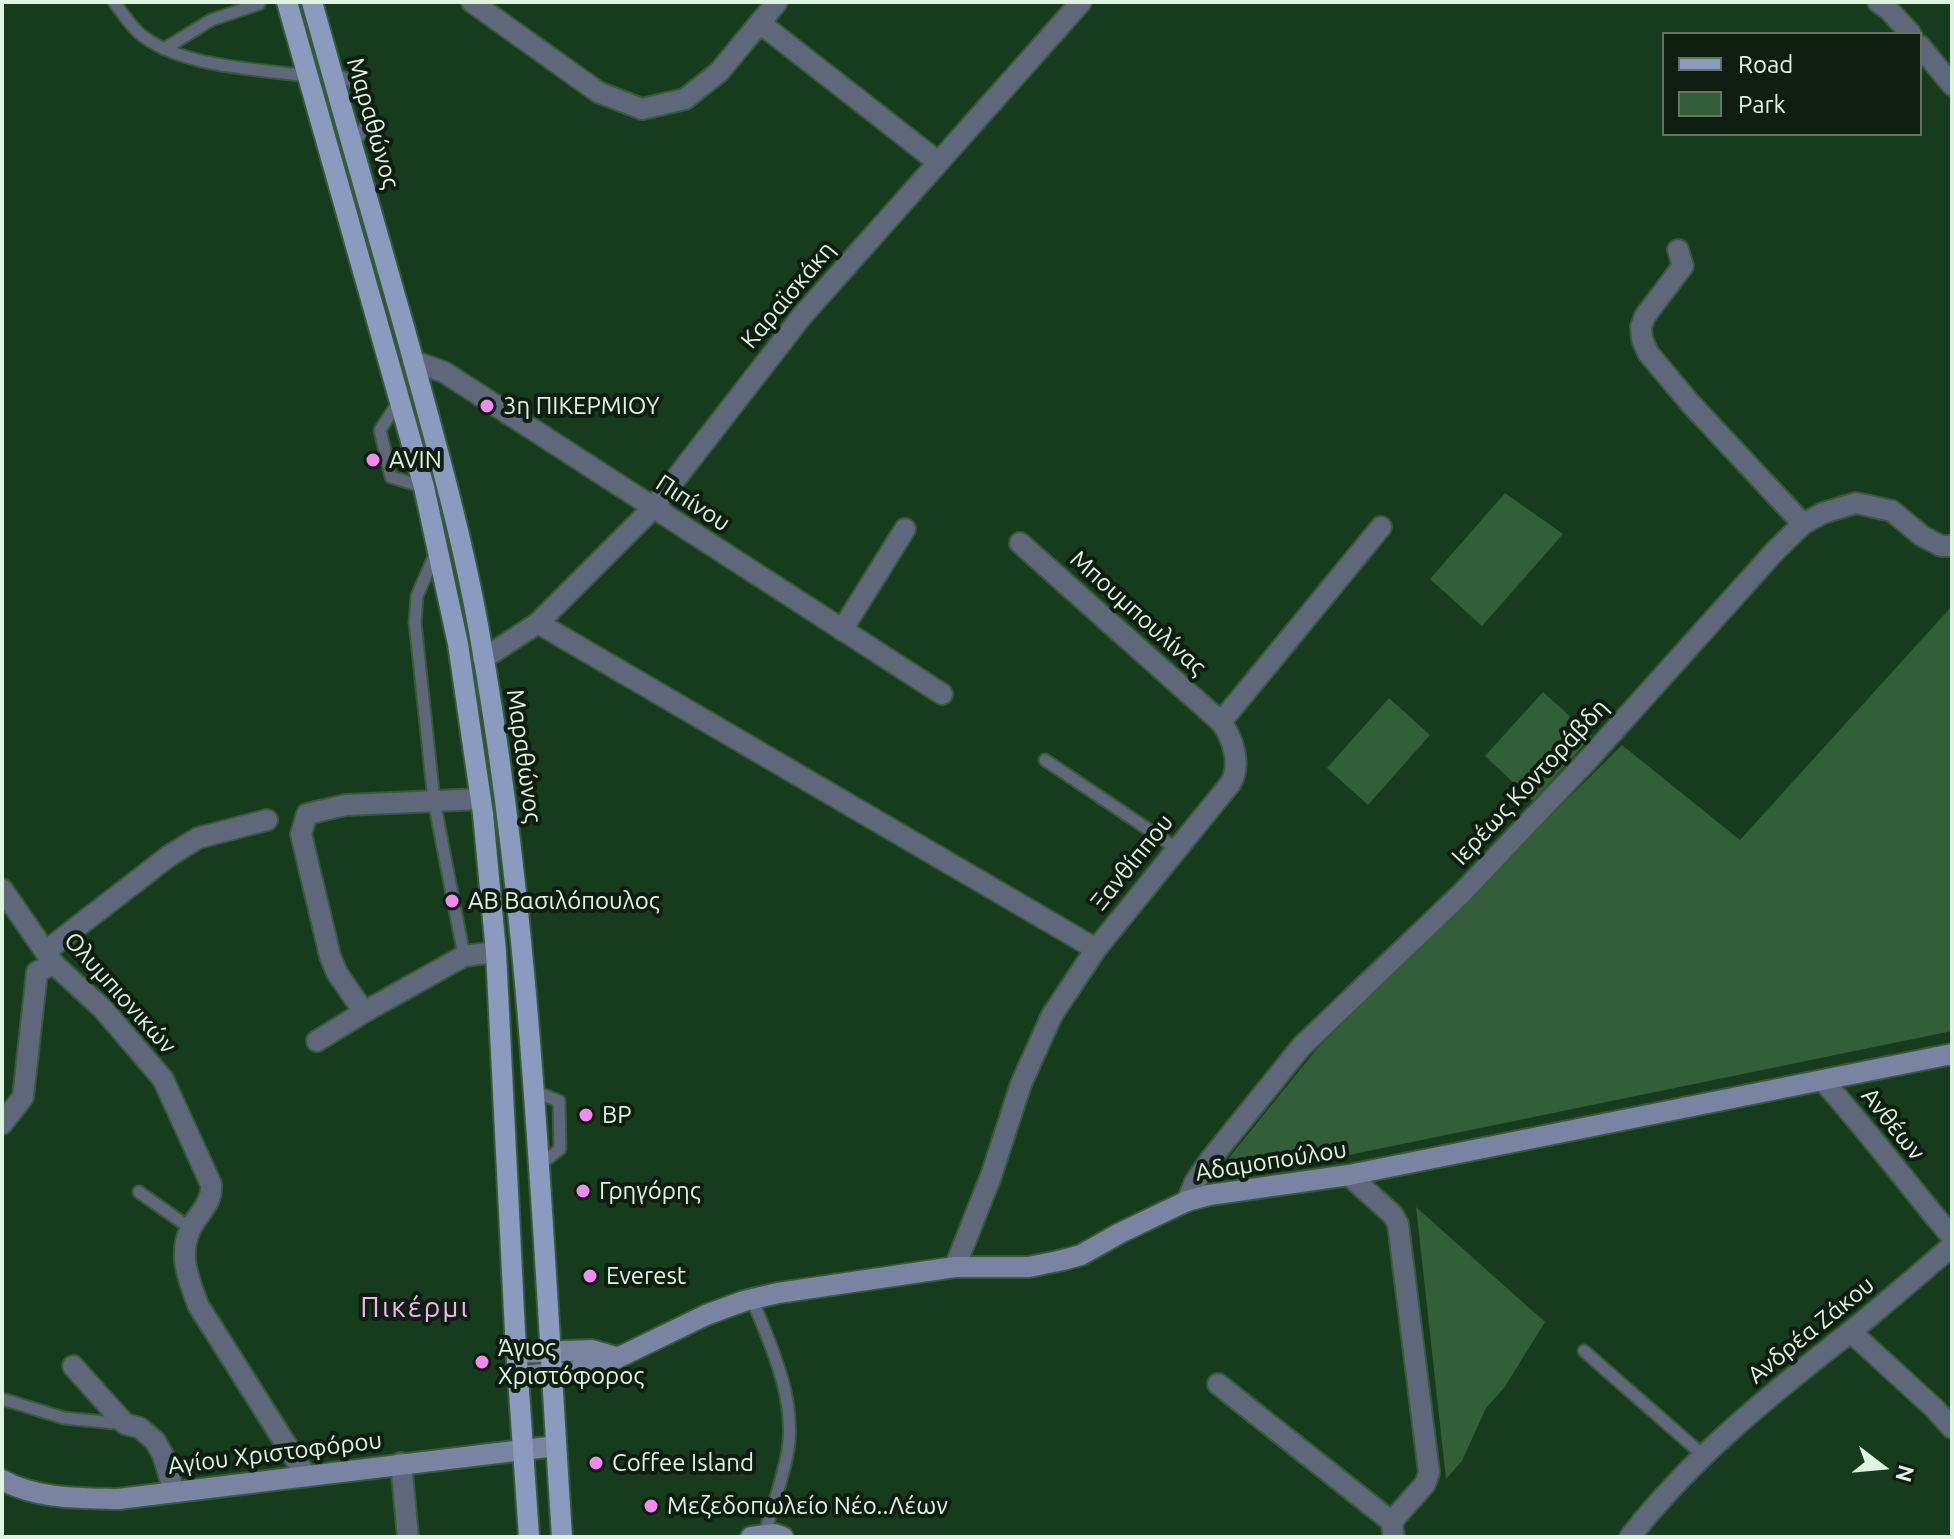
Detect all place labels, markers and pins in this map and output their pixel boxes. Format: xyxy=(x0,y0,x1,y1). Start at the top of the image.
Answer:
place label: 3η ΠΙΚΕΡΜΙΟΥ xyxy=(503,392,660,420)
marker: 3η ΠΙΚΕΡΜΙΟΥ xyxy=(478,397,496,415)
place label: AVIN xyxy=(389,446,442,474)
marker: AVIN xyxy=(364,451,382,469)
place label: ΑΒ Βασιλόπουλος xyxy=(468,887,660,915)
marker: ΑΒ Βασιλόπουλος xyxy=(443,892,461,910)
place label: BP xyxy=(602,1101,632,1129)
marker: BP xyxy=(577,1106,595,1124)
place label: Γρηγόρης xyxy=(599,1177,701,1205)
marker: Γρηγόρης xyxy=(574,1182,592,1200)
place label: Everest xyxy=(606,1262,686,1290)
marker: Everest xyxy=(581,1267,599,1285)
place label: Άγιος Χριστόφορος xyxy=(498,1334,644,1390)
marker: Άγιος Χριστόφορος xyxy=(473,1353,491,1371)
place label: Coffee Island xyxy=(612,1449,754,1477)
marker: Coffee Island xyxy=(587,1454,605,1472)
place label: Μεζεδοπωλείο Νέο..Λέων xyxy=(667,1492,948,1520)
marker: Μεζεδοπωλείο Νέο..Λέων xyxy=(642,1497,660,1515)

